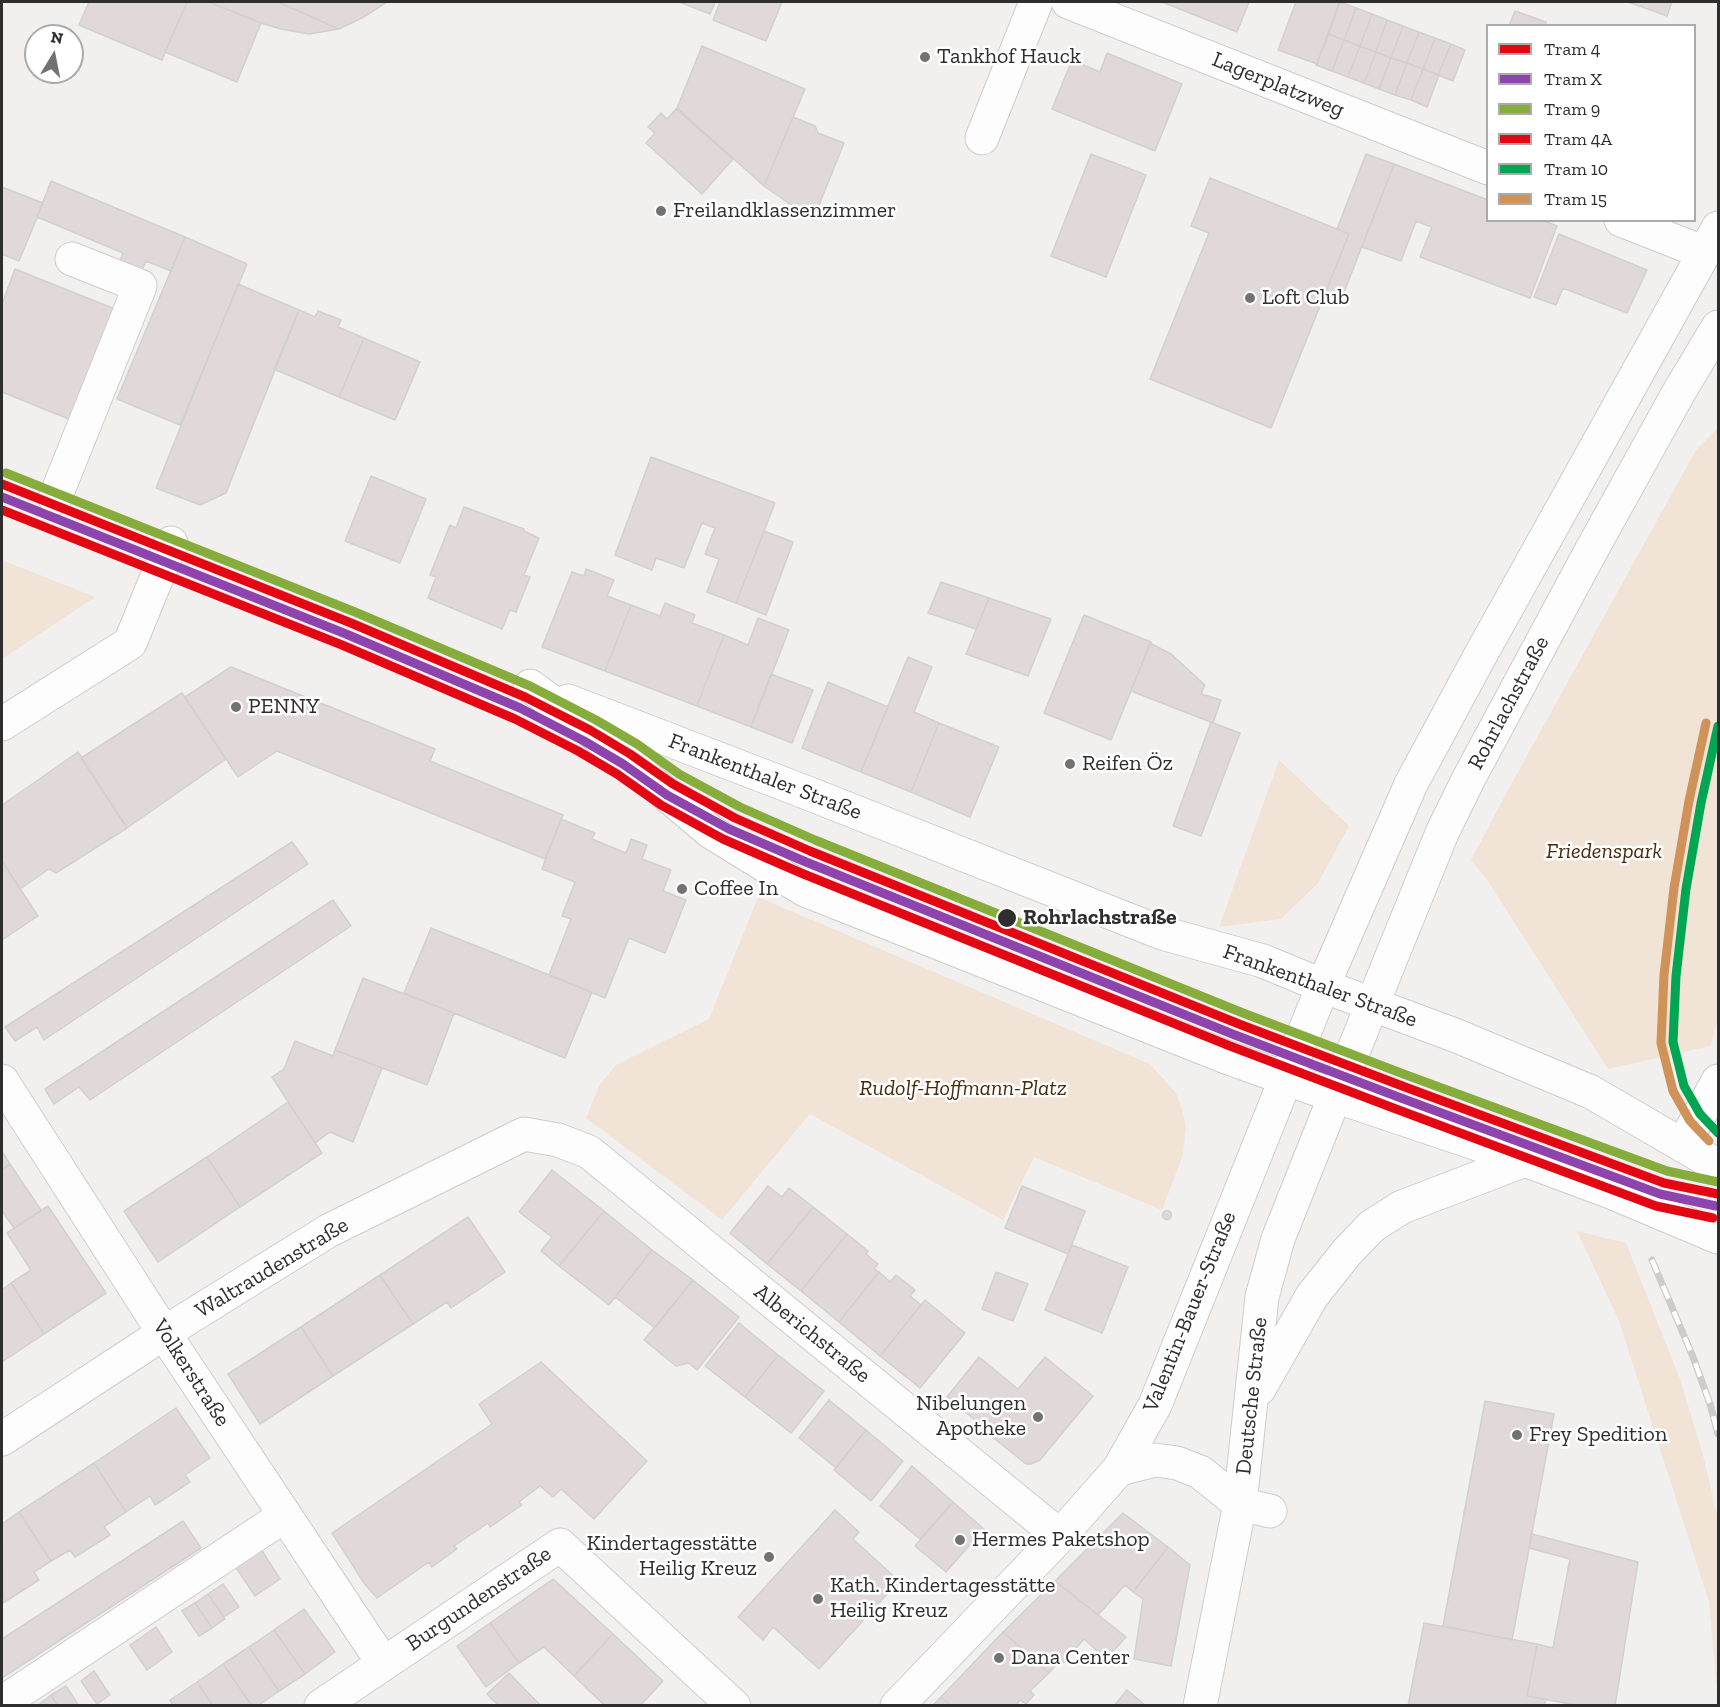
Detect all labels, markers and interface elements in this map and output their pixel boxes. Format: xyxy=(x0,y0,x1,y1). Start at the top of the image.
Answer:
north arrow xyxy=(24,24,84,84)
legend xyxy=(1486,24,1696,222)
text: N xyxy=(49,27,65,48)
text: Tram 4 xyxy=(1544,38,1600,60)
place label: Tankhof Hauck xyxy=(937,44,1081,70)
street label: Lagerplatzweg xyxy=(1208,47,1348,123)
marker: Tankhof Hauck xyxy=(918,50,932,64)
text: Tram X xyxy=(1544,68,1602,90)
text: Tram 9 xyxy=(1544,98,1600,120)
text: Tram 4A xyxy=(1544,128,1612,150)
text: Tram 10 xyxy=(1544,158,1608,180)
text: Tram 15 xyxy=(1544,188,1607,210)
place label: Freilandklassenzimmer xyxy=(673,198,896,224)
marker: Freilandklassenzimmer xyxy=(654,204,668,218)
place label: Loft Club xyxy=(1262,285,1350,311)
marker: Loft Club xyxy=(1243,291,1257,305)
street label: Rohrlachstraße xyxy=(1463,632,1555,774)
place label: PENNY xyxy=(248,694,319,720)
marker: PENNY xyxy=(229,700,243,714)
street label: Frankenthaler Straße xyxy=(665,728,865,826)
place label: Reifen Öz xyxy=(1082,751,1173,777)
marker: Reifen Öz xyxy=(1063,757,1077,771)
park label: Friedenspark xyxy=(1546,839,1662,865)
place label: Coffee In xyxy=(694,876,778,902)
marker: Coffee In xyxy=(675,882,689,896)
place label: Rohrlachstraße xyxy=(1023,905,1177,931)
marker: Rohrlachstraße xyxy=(996,907,1018,929)
street label: Frankenthaler Straße xyxy=(1219,939,1421,1033)
park label: Rudolf-Hoffmann-Platz xyxy=(859,1076,1067,1102)
street label: Valentin-Bauer-Straße xyxy=(1138,1208,1242,1416)
street label: Waltraudenstraße xyxy=(191,1212,353,1324)
street label: Alberichstraße xyxy=(748,1279,876,1389)
street label: Volkerstraße xyxy=(146,1314,236,1432)
street label: Deutsche Straße xyxy=(1231,1316,1273,1476)
place label: Nibelungen Apotheke xyxy=(916,1391,1026,1442)
marker: Nibelungen Apotheke xyxy=(1031,1410,1045,1424)
place label: Frey Spedition xyxy=(1529,1422,1667,1448)
marker: Frey Spedition xyxy=(1510,1428,1524,1442)
place label: Hermes Paketshop xyxy=(972,1527,1150,1553)
place label: Kindertagesstätte Heilig Kreuz xyxy=(587,1531,757,1582)
marker: Hermes Paketshop xyxy=(953,1533,967,1547)
street label: Burgundenstraße xyxy=(401,1541,557,1657)
marker: Kindertagesstätte Heilig Kreuz xyxy=(762,1550,776,1564)
place label: Kath. Kindertagesstätte Heilig Kreuz xyxy=(830,1573,1055,1624)
marker: Kath. Kindertagesstätte Heilig Kreuz xyxy=(811,1592,825,1606)
place label: Dana Center xyxy=(1011,1645,1130,1671)
marker: Dana Center xyxy=(992,1651,1006,1665)

